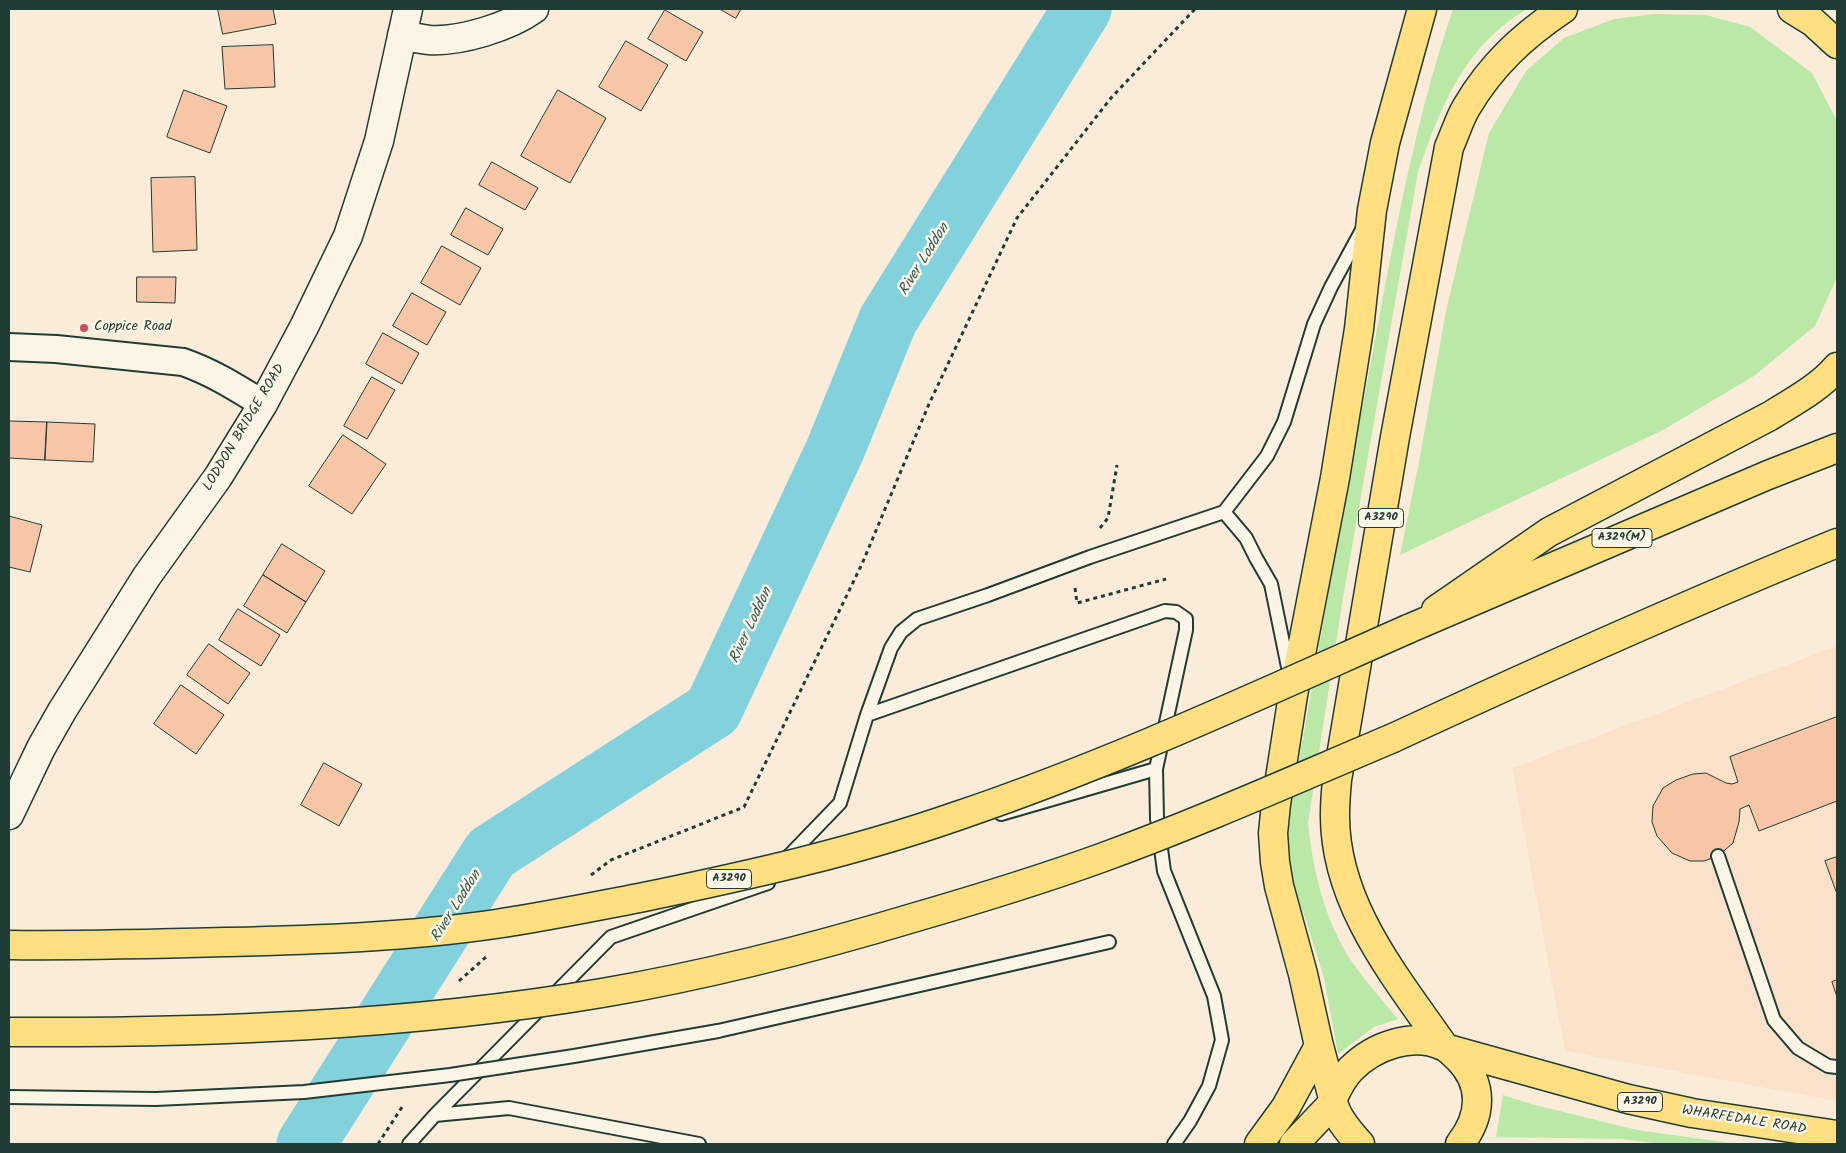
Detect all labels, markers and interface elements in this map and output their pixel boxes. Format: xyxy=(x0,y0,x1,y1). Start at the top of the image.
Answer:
water label: River Loddon xyxy=(896,221,954,299)
place label: Coppice Road xyxy=(94,320,172,336)
marker: Coppice Road xyxy=(78,322,90,334)
street label: LODDON BRIDGE ROAD xyxy=(200,361,290,495)
road number: A3290 xyxy=(1358,508,1404,528)
road number: A329(M) xyxy=(1592,528,1652,548)
water label: River Loddon xyxy=(727,585,777,667)
water label: River Loddon xyxy=(428,868,486,946)
road number: A3290 xyxy=(706,870,752,889)
road number: A3290 xyxy=(1618,1092,1662,1112)
street label: WHARFEDALE ROAD xyxy=(1681,1103,1807,1139)

